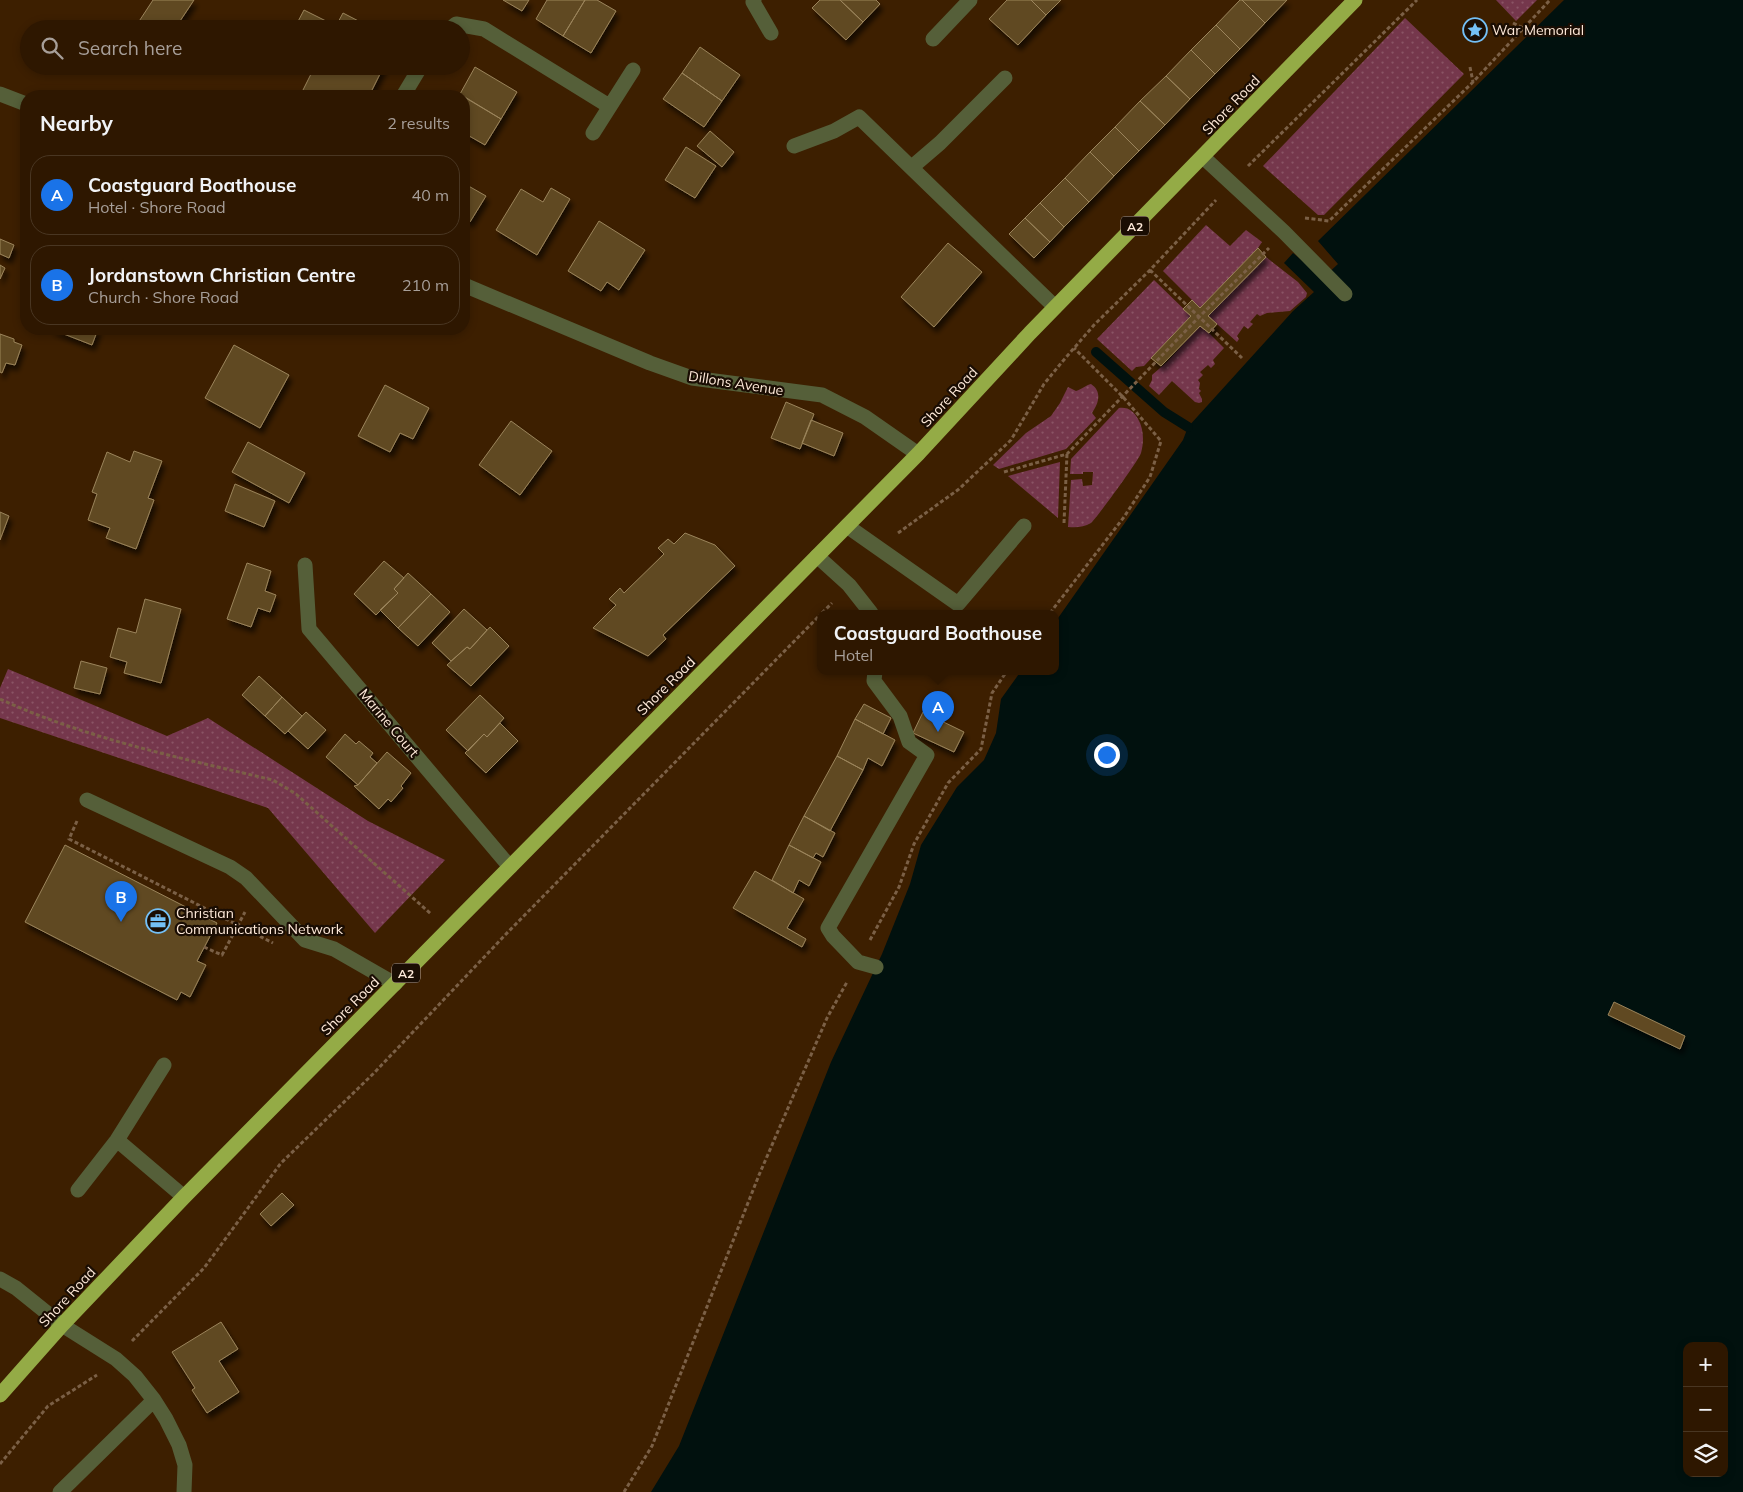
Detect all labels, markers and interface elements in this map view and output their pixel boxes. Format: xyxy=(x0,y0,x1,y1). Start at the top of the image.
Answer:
place icon: War Memorial xyxy=(1462,17,1488,43)
search box xyxy=(20,20,470,75)
place label: War Memorial xyxy=(1492,21,1584,39)
icon: search xyxy=(38,34,66,62)
text: Search here xyxy=(78,36,182,60)
street label: Shore Road xyxy=(1198,72,1264,138)
text: Nearby xyxy=(40,110,113,136)
text: 2 results xyxy=(387,113,450,133)
text: Coastguard Boathouse xyxy=(88,173,296,197)
text: A xyxy=(51,185,63,205)
text: 40 m xyxy=(412,185,449,205)
text: Hotel · Shore Road xyxy=(88,197,226,217)
road number: A2 xyxy=(1121,217,1149,236)
text: Jordanstown Christian Centre xyxy=(88,263,356,287)
text: B xyxy=(51,275,63,295)
text: 210 m xyxy=(402,275,449,295)
text: Church · Shore Road xyxy=(88,287,239,307)
street label: Shore Road xyxy=(917,363,981,431)
street label: Dillons Avenue xyxy=(687,367,785,399)
popup xyxy=(817,610,1059,675)
text: Coastguard Boathouse xyxy=(834,621,1042,645)
text: Hotel xyxy=(834,645,873,665)
street label: Shore Road xyxy=(633,653,699,719)
street label: Marine Court xyxy=(355,685,423,761)
pin: A xyxy=(922,691,954,732)
your location xyxy=(1094,742,1120,768)
pin: B xyxy=(105,881,137,922)
place label: Christian Communications Network xyxy=(176,904,344,938)
office icon: Christian Communications Network xyxy=(145,908,171,934)
road number: A2 xyxy=(392,964,420,982)
street label: Shore Road xyxy=(317,973,383,1039)
street label: Shore Road xyxy=(35,1263,99,1331)
map controls xyxy=(1683,1342,1728,1477)
button: + xyxy=(1683,1342,1728,1387)
button: − xyxy=(1683,1387,1728,1432)
button: layers xyxy=(1683,1432,1728,1477)

